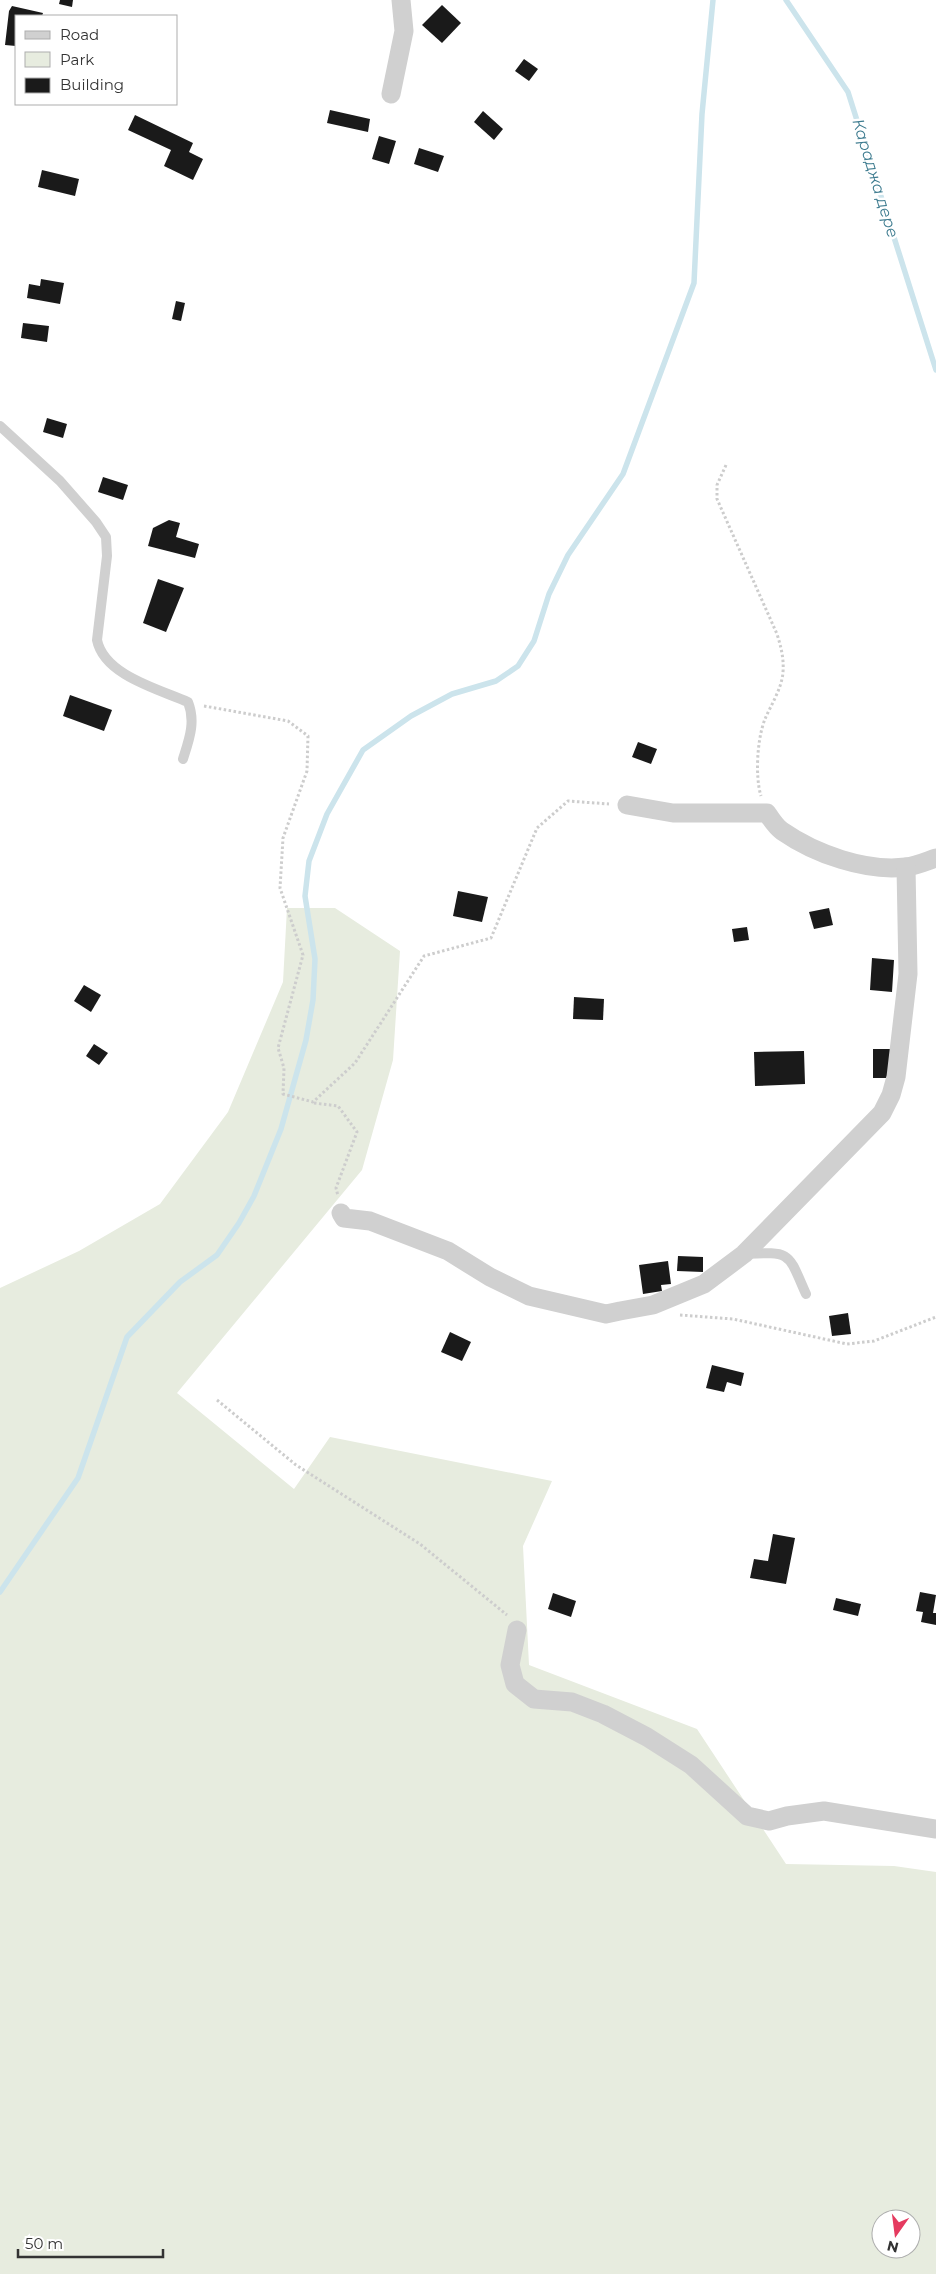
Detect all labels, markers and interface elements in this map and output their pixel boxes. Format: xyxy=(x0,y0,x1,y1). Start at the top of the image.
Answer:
legend xyxy=(15,15,178,105)
text: Road xyxy=(60,25,99,44)
text: Park xyxy=(60,50,94,69)
text: Building xyxy=(60,75,124,94)
water label: Караджа дере xyxy=(848,116,903,240)
north arrow xyxy=(871,2209,921,2259)
scale bar xyxy=(18,2226,162,2258)
text: 50 m xyxy=(25,2234,63,2253)
text: N xyxy=(885,2237,901,2257)

